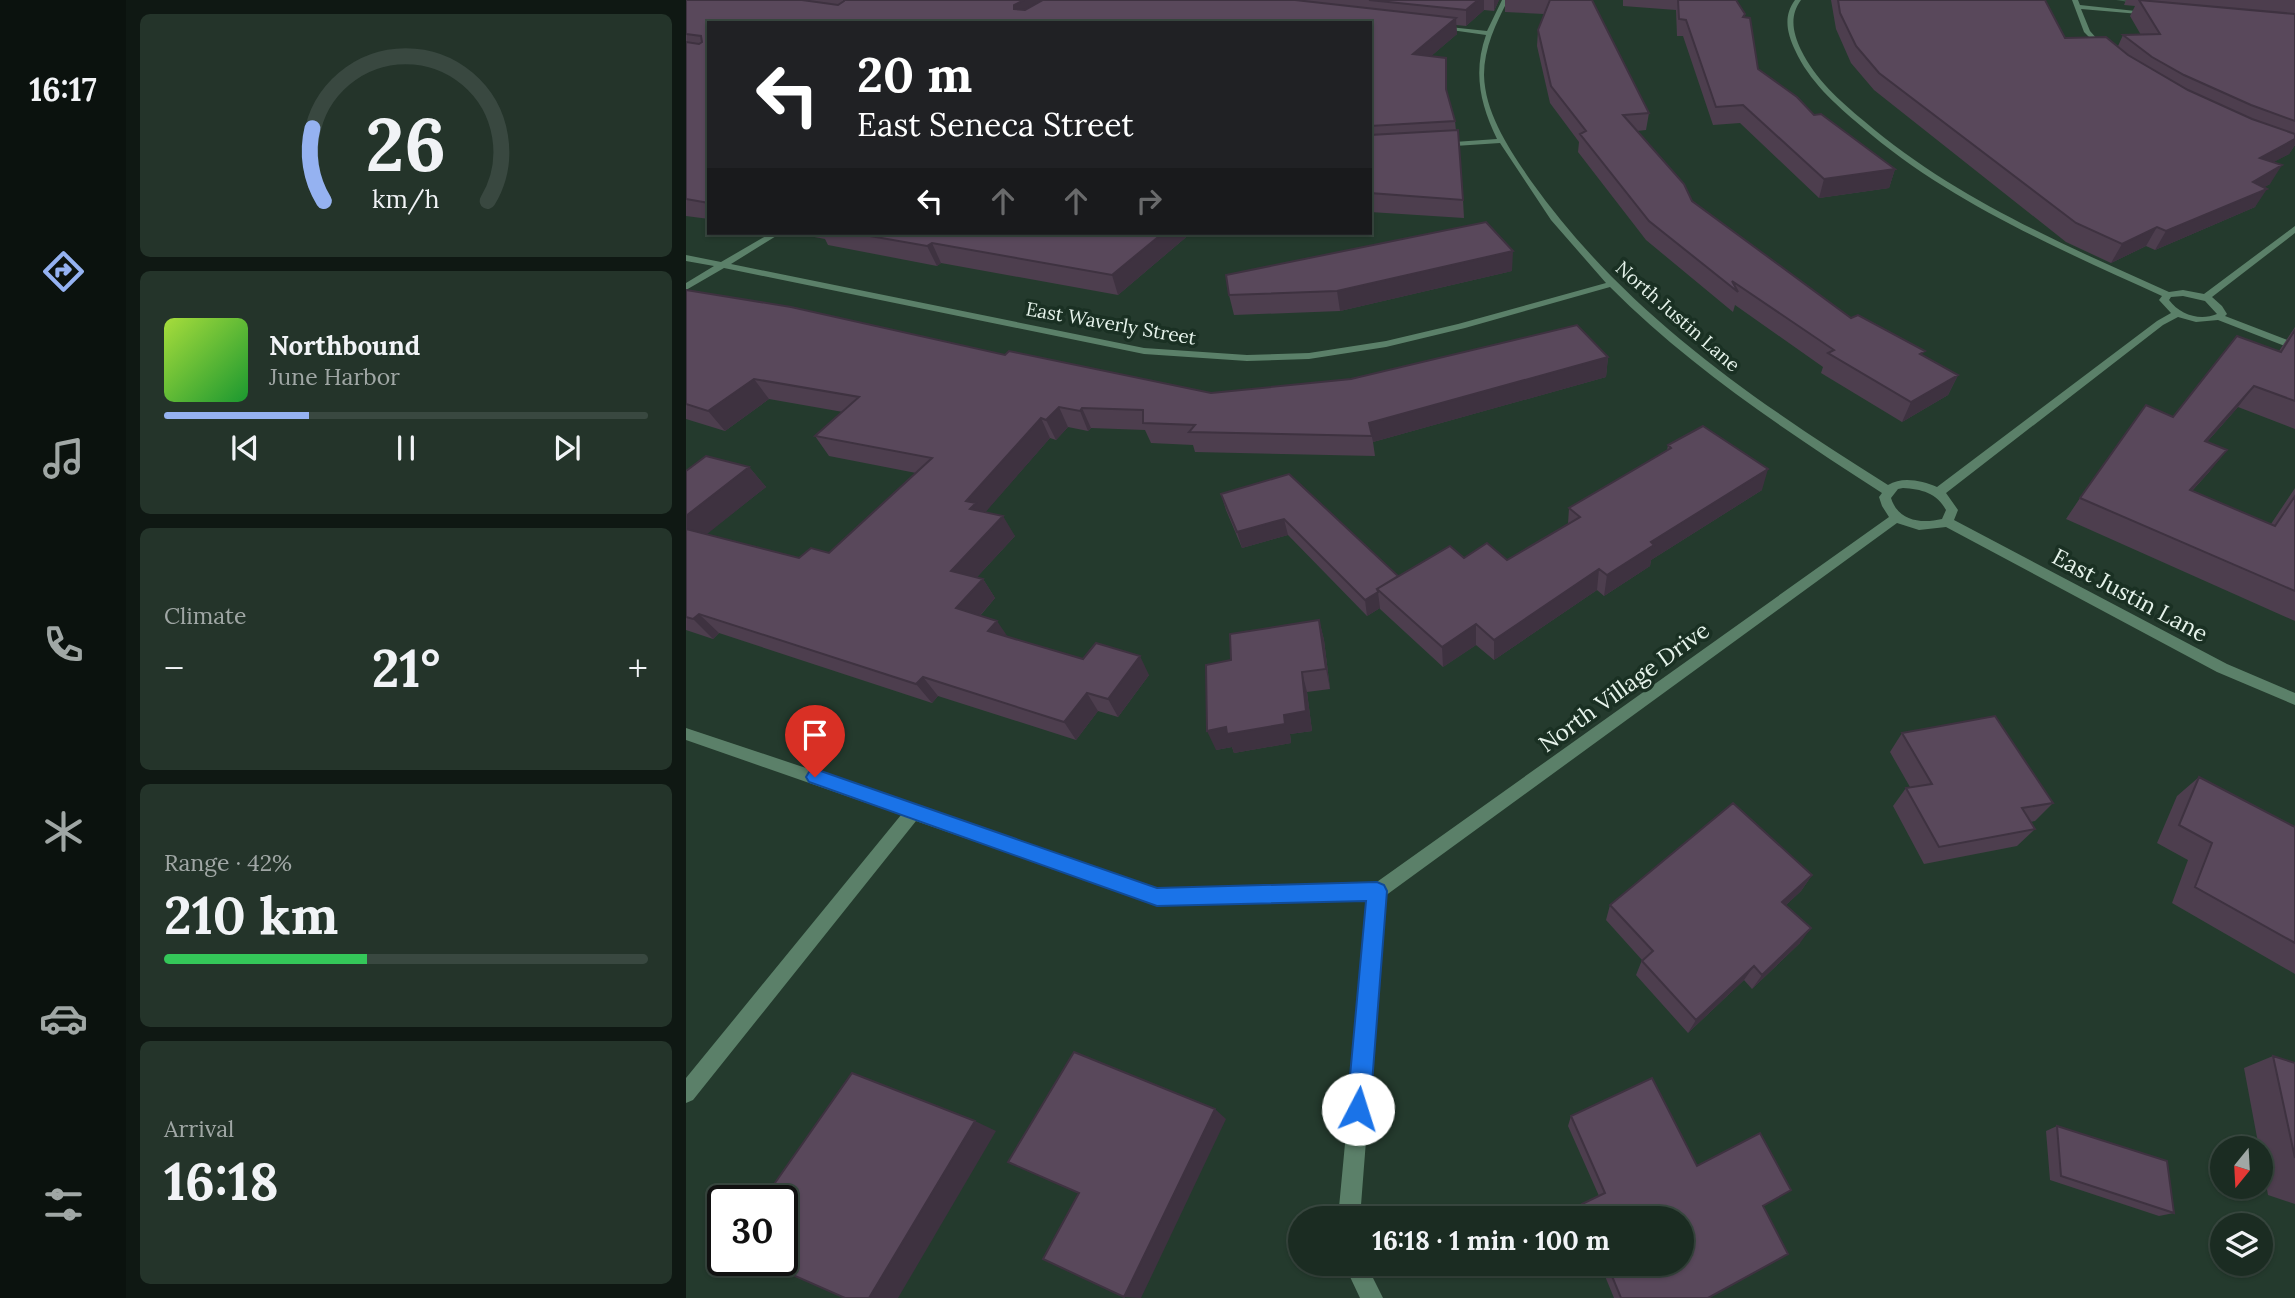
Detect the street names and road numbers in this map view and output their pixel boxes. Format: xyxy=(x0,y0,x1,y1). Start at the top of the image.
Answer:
street label: North Justin Lane xyxy=(1611,255,1745,377)
street label: East Waverly Street xyxy=(1024,296,1199,350)
street label: East Justin Lane xyxy=(2047,541,2213,648)
street label: North Village Drive xyxy=(1533,615,1715,758)

